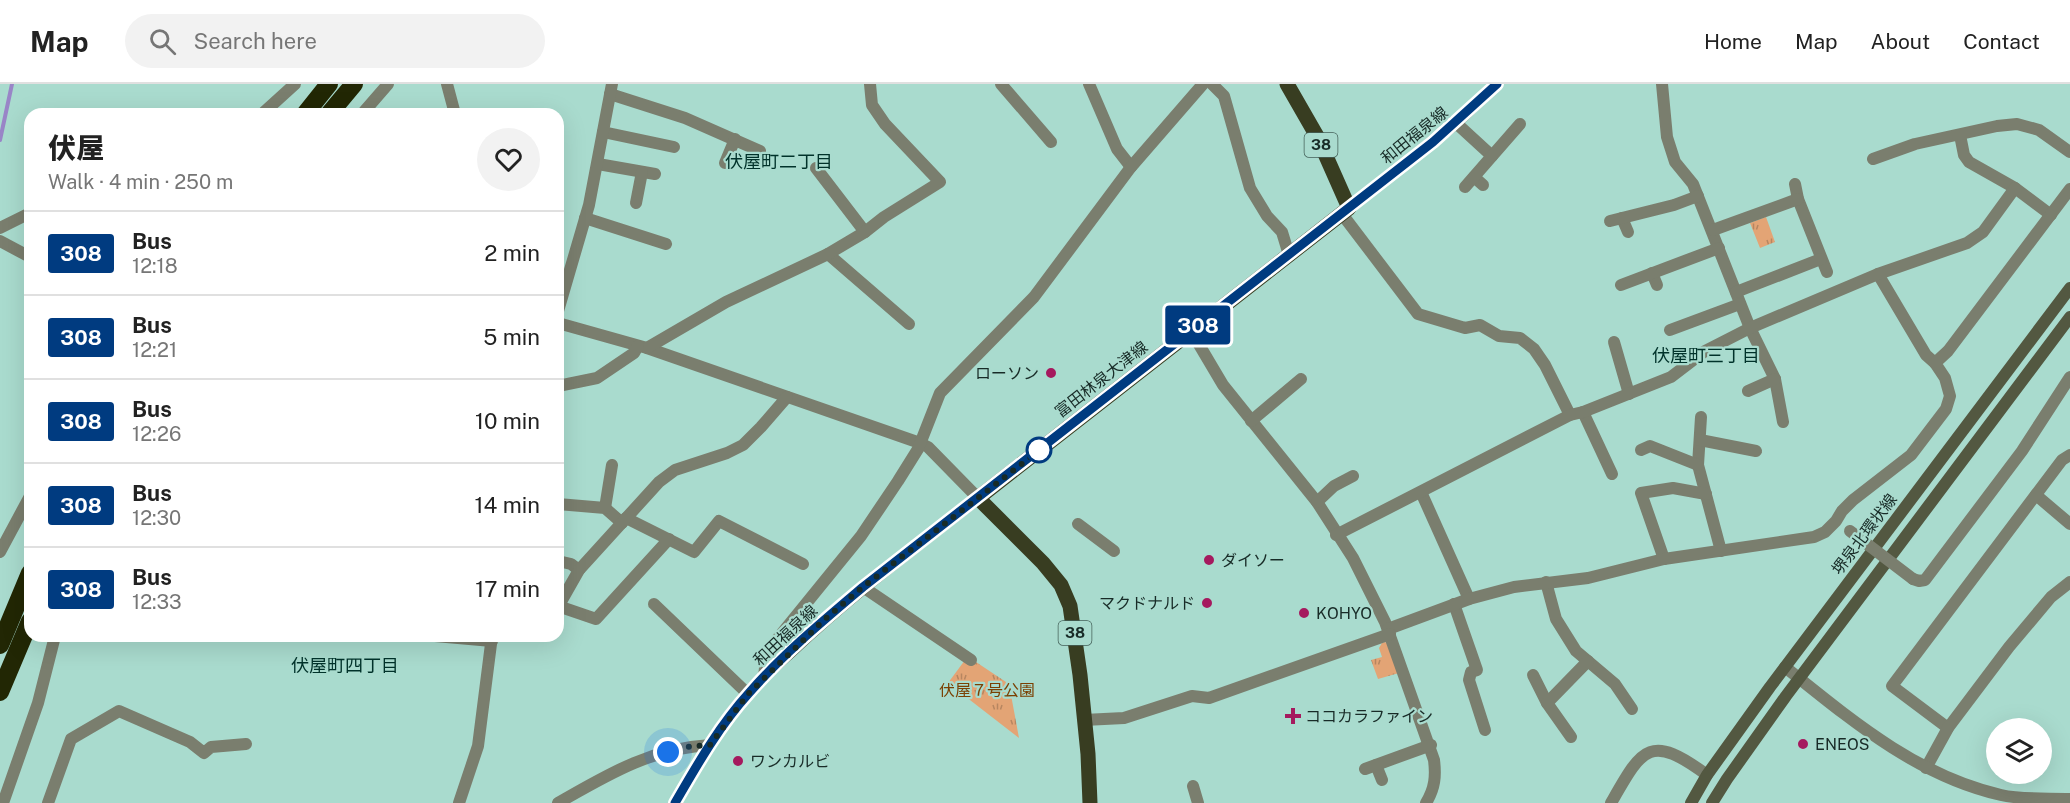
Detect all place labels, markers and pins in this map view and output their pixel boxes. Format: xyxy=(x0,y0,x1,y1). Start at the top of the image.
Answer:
place label: ローソン xyxy=(975,364,1039,383)
marker: ローソン xyxy=(1044,366,1058,380)
unlabelled marker xyxy=(1026,437,1052,463)
place label: ダイソー xyxy=(1221,551,1285,570)
marker: ダイソー xyxy=(1202,553,1216,567)
place label: マクドナルド xyxy=(1099,594,1195,613)
marker: マクドナルド xyxy=(1200,596,1214,610)
place label: KOHYO xyxy=(1316,604,1372,623)
marker: KOHYO xyxy=(1297,606,1311,620)
place label: ココカラファイン xyxy=(1305,707,1433,726)
marker: ココカラファイン xyxy=(1286,709,1300,723)
place label: ENEOS xyxy=(1815,735,1869,754)
marker: ENEOS xyxy=(1796,737,1810,751)
place label: ワンカルビ xyxy=(750,752,830,771)
marker: ワンカルビ xyxy=(731,754,745,768)

